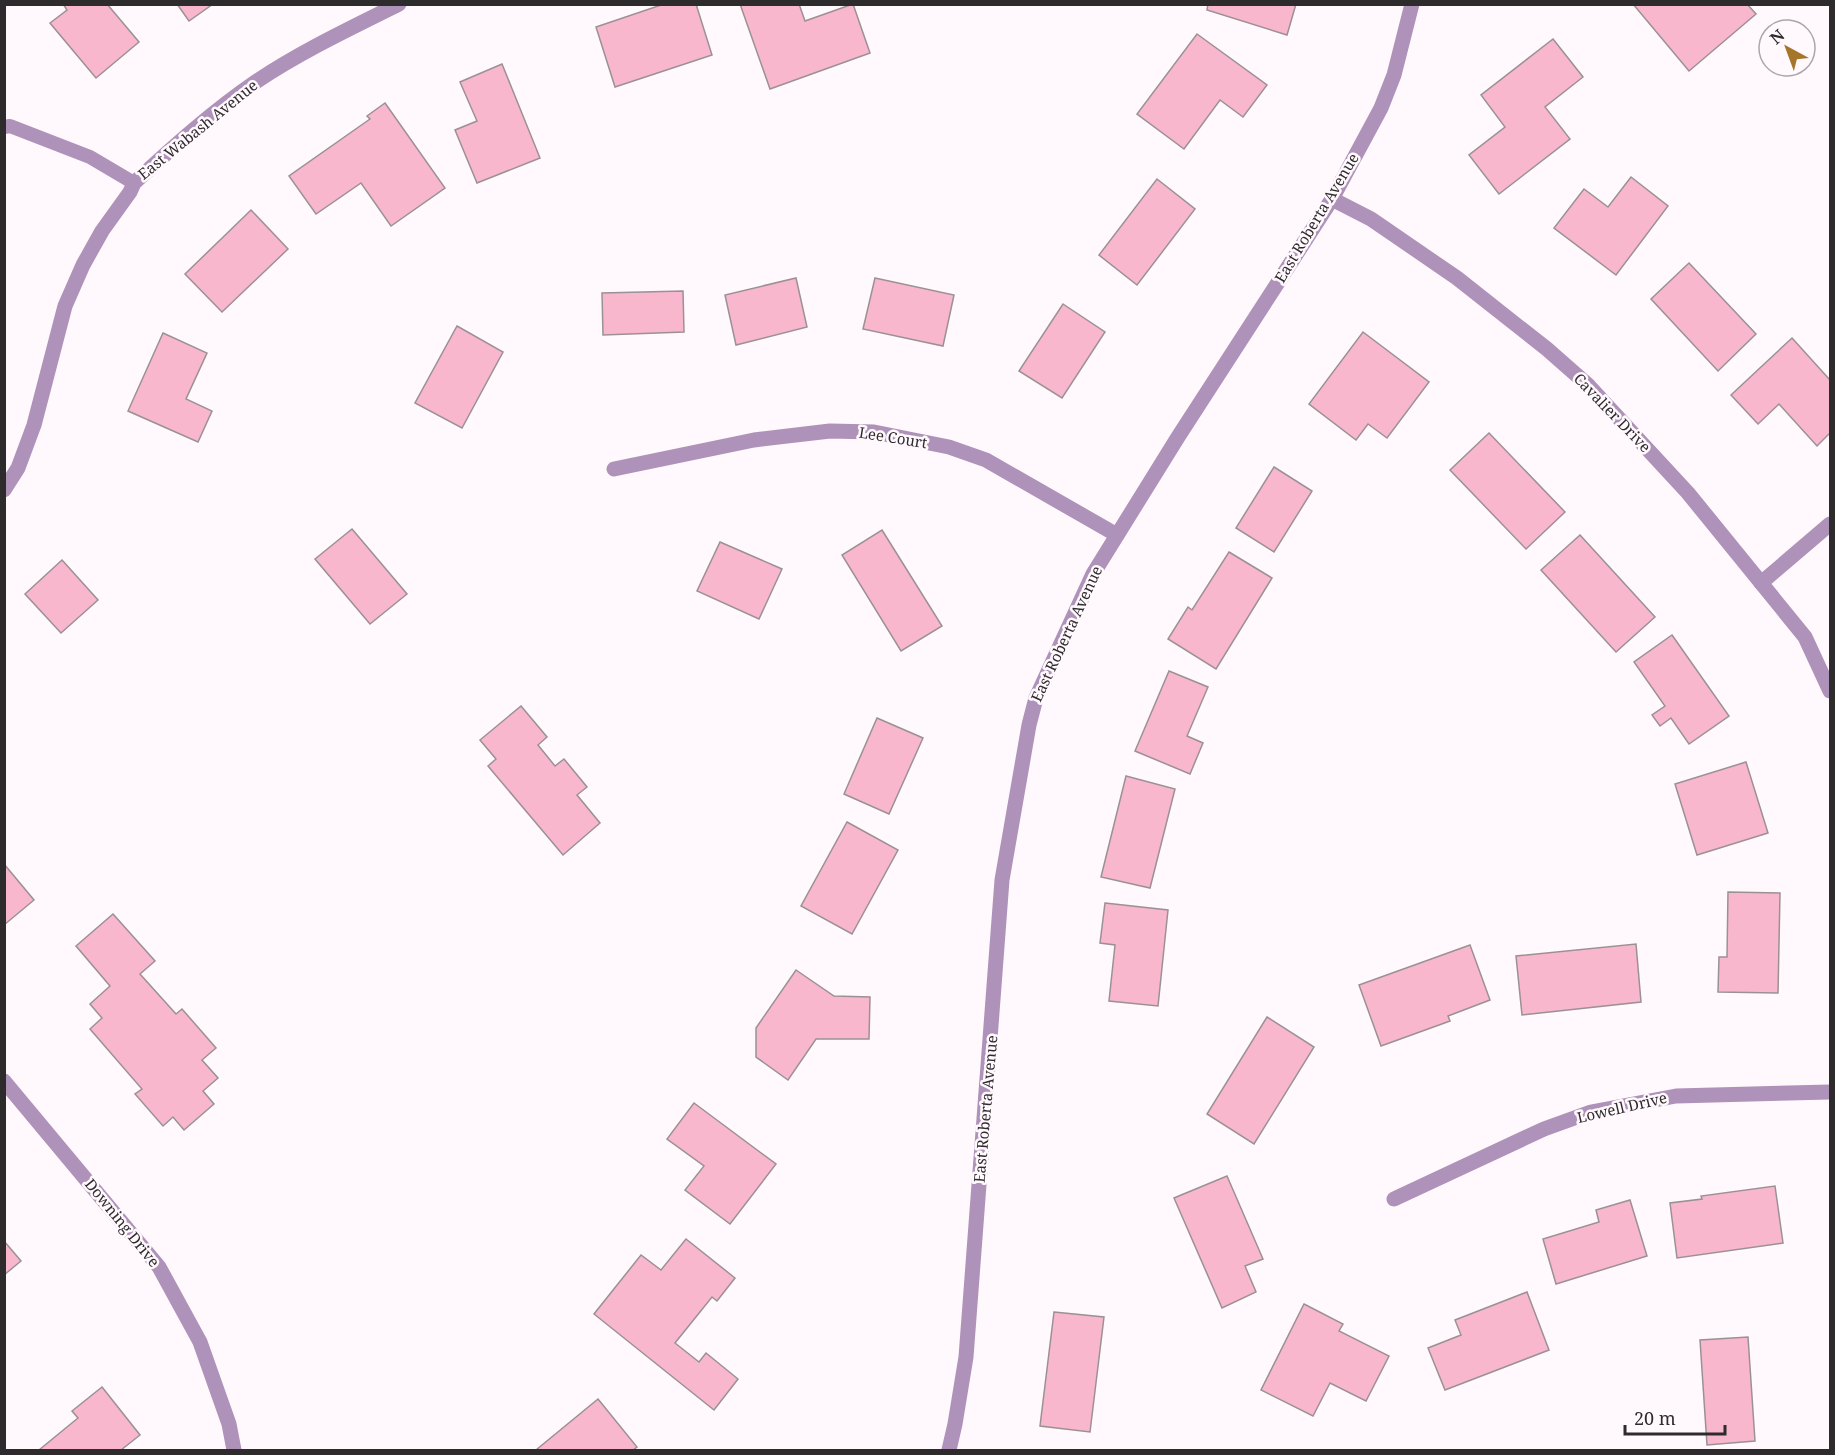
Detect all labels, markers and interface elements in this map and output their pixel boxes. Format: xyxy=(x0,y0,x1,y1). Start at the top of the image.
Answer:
north arrow xyxy=(1757,18,1817,78)
text: N xyxy=(1765,24,1789,49)
street label: East Wabash Avenue xyxy=(133,75,261,184)
street label: East Roberta Avenue xyxy=(1270,149,1363,286)
street label: Cavalier Drive xyxy=(1570,368,1656,456)
street label: Lee Court xyxy=(858,422,929,452)
street label: East Roberta Avenue xyxy=(1026,562,1106,705)
street label: East Roberta Avenue xyxy=(969,1034,1001,1183)
street label: Lowell Drive xyxy=(1575,1087,1669,1127)
street label: Downing Drive xyxy=(81,1174,165,1271)
scale bar xyxy=(1625,1398,1726,1436)
text: 20 m xyxy=(1634,1406,1676,1430)

